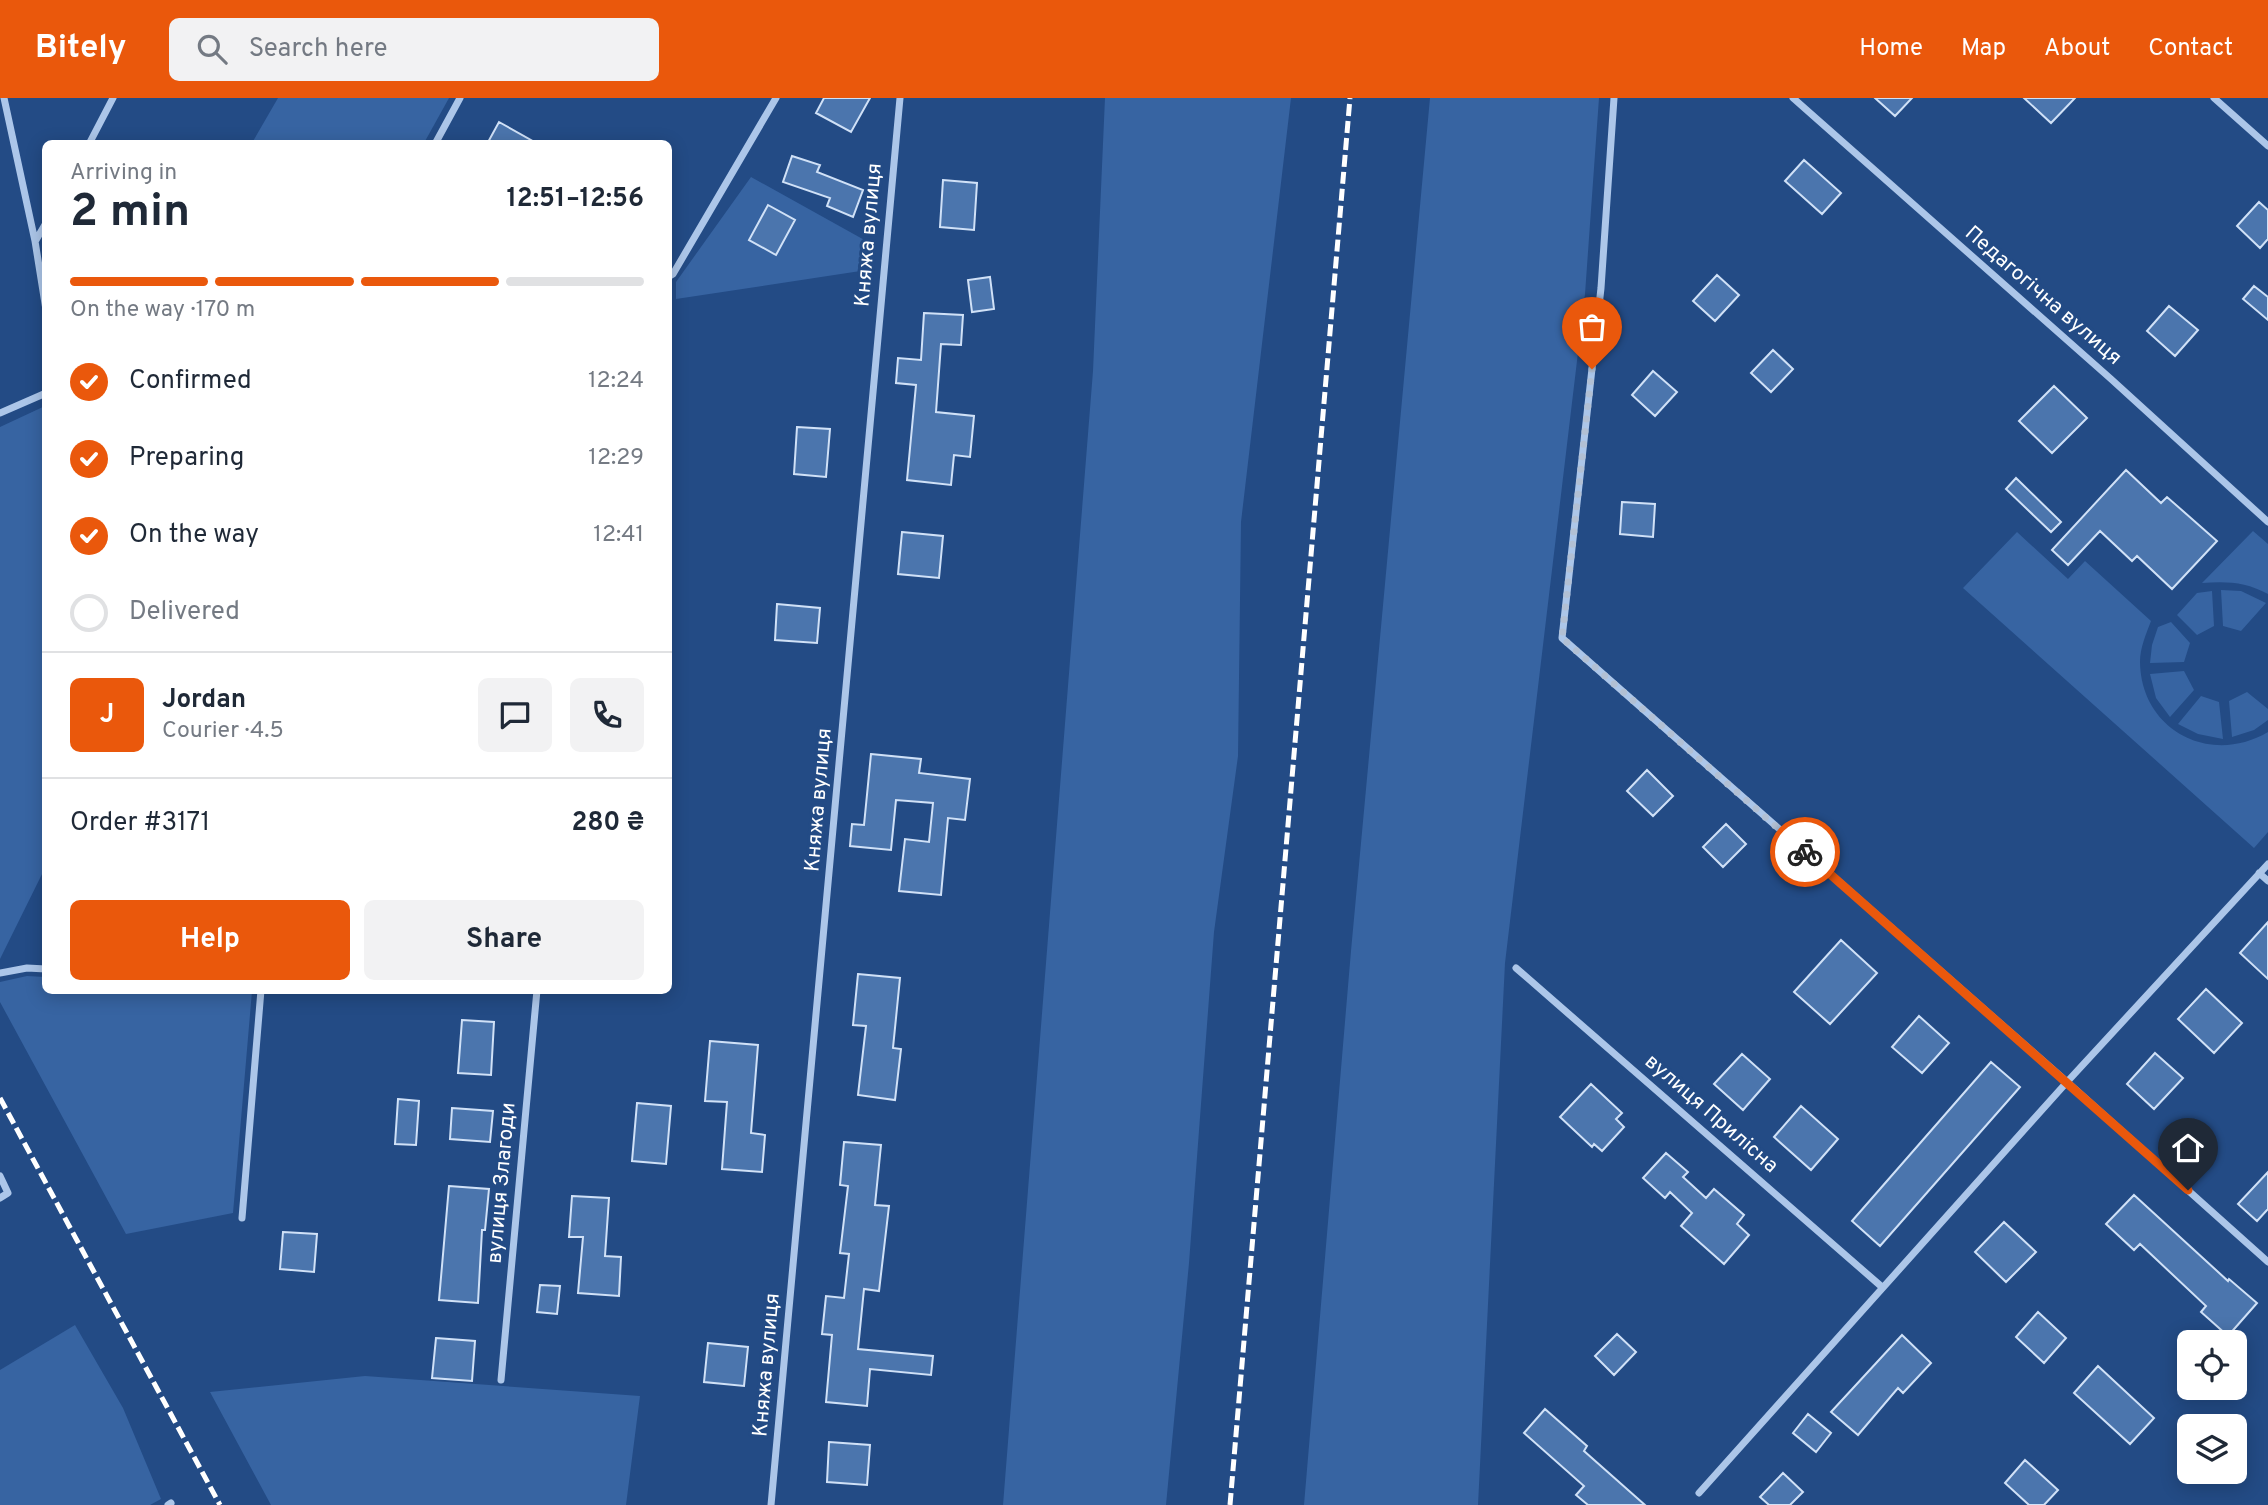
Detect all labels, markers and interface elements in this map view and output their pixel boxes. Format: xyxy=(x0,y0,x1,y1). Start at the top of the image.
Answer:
search box xyxy=(169,18,659,81)
text: Bitely xyxy=(35,28,127,70)
icon: search xyxy=(193,30,231,68)
text: Search here xyxy=(249,33,388,66)
text: Home xyxy=(1859,34,1923,64)
text: Map xyxy=(1961,34,2006,64)
text: About xyxy=(2044,34,2110,64)
text: Contact xyxy=(2148,34,2233,64)
text: Arriving in xyxy=(70,159,177,188)
street label: Княжа вулиця xyxy=(849,162,889,308)
text: 12:51–12:56 xyxy=(506,183,644,216)
text: 2 min xyxy=(70,184,190,243)
street label: Педагогічна вулиця xyxy=(1959,220,2127,372)
text: On the way · 170 m xyxy=(70,296,255,325)
pin xyxy=(1562,297,1622,369)
icon: bag xyxy=(1573,308,1611,346)
icon: check xyxy=(70,363,108,401)
text: Confirmed xyxy=(129,365,252,398)
text: 12:24 xyxy=(588,367,644,396)
icon: check xyxy=(70,440,108,478)
text: Preparing xyxy=(129,442,244,475)
text: 12:29 xyxy=(588,444,644,473)
icon: check xyxy=(70,517,108,555)
text: On the way xyxy=(129,519,259,552)
text: 12:41 xyxy=(593,521,644,550)
text: Delivered xyxy=(129,596,240,629)
button: chat xyxy=(478,678,552,752)
button: phone xyxy=(570,678,644,752)
text: Jordan xyxy=(162,684,246,717)
text: J xyxy=(100,699,114,732)
text: Courier · 4.5 xyxy=(162,717,284,746)
street label: Княжа вулиця xyxy=(799,727,839,873)
text: Order #3171 xyxy=(70,807,210,840)
text: 280 ₴ xyxy=(571,807,644,840)
courier xyxy=(1770,817,1840,887)
icon: bike xyxy=(1786,833,1824,871)
button: Help xyxy=(70,900,350,980)
button: Share xyxy=(364,900,644,980)
street label: вулиця Прилісна xyxy=(1639,1049,1783,1179)
street label: вулиця Злагоди xyxy=(481,1101,523,1265)
pin xyxy=(2158,1118,2218,1190)
icon: home xyxy=(2169,1129,2207,1167)
street label: Княжа вулиця xyxy=(747,1292,787,1438)
map controls xyxy=(2177,1330,2247,1484)
button: locate xyxy=(2177,1330,2247,1400)
button: layers xyxy=(2177,1414,2247,1484)

